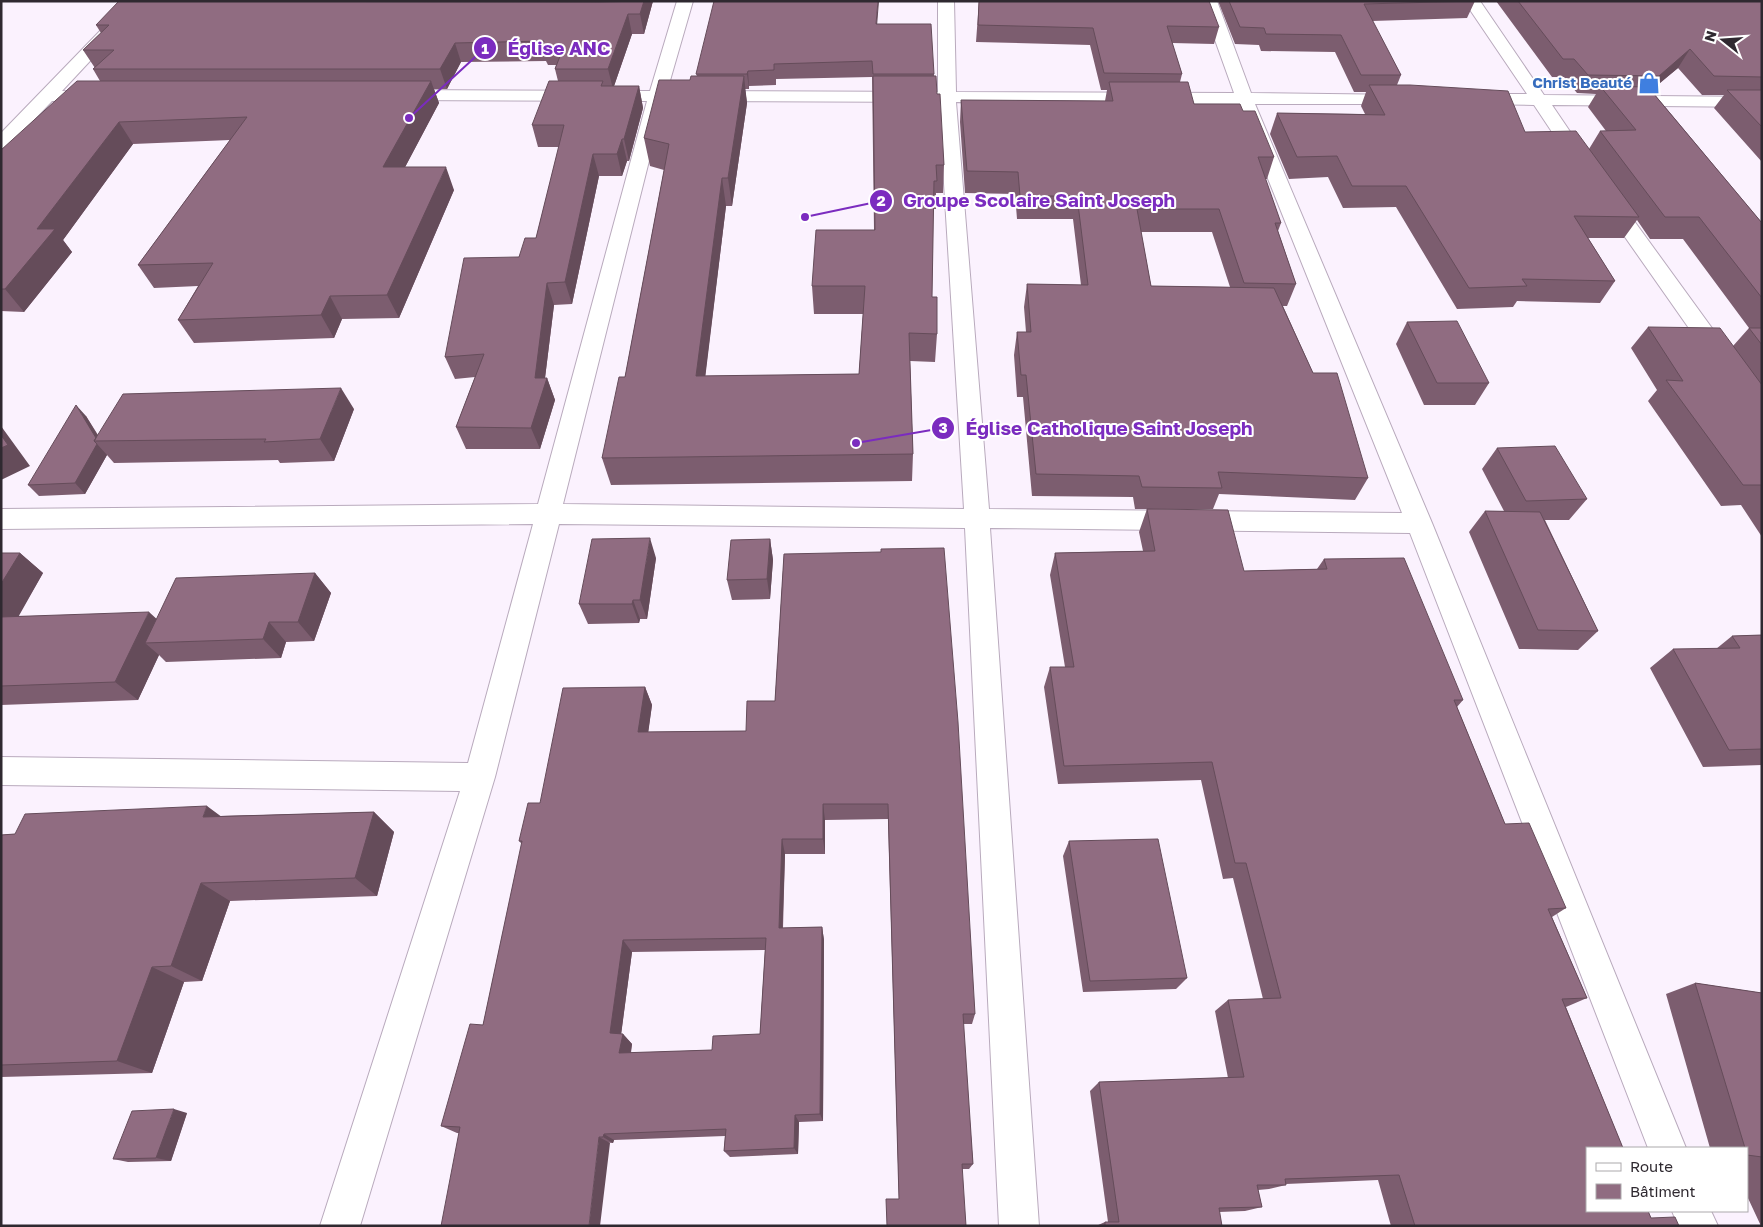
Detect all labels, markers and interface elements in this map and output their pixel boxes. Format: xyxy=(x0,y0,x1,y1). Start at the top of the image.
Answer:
north arrow xyxy=(1698,15,1748,65)
text: N xyxy=(1700,28,1720,44)
callout: Église ANC xyxy=(473,31,621,65)
text: Église ANC xyxy=(507,36,611,59)
text: 1 xyxy=(481,39,489,57)
shop icon: Christ Beauté xyxy=(1636,70,1662,96)
place label: Christ Beauté xyxy=(1532,73,1632,91)
callout: Groupe Scolaire Saint Joseph xyxy=(868,184,1186,218)
text: Groupe Scolaire Saint Joseph xyxy=(903,188,1175,211)
text: 2 xyxy=(876,191,886,209)
callout: Église Catholique Saint Joseph xyxy=(930,411,1263,445)
text: Église Catholique Saint Joseph xyxy=(965,416,1253,439)
text: 3 xyxy=(938,418,948,436)
legend xyxy=(1586,1147,1748,1212)
text: Route xyxy=(1630,1157,1673,1175)
text: Bâtiment xyxy=(1630,1182,1695,1200)

